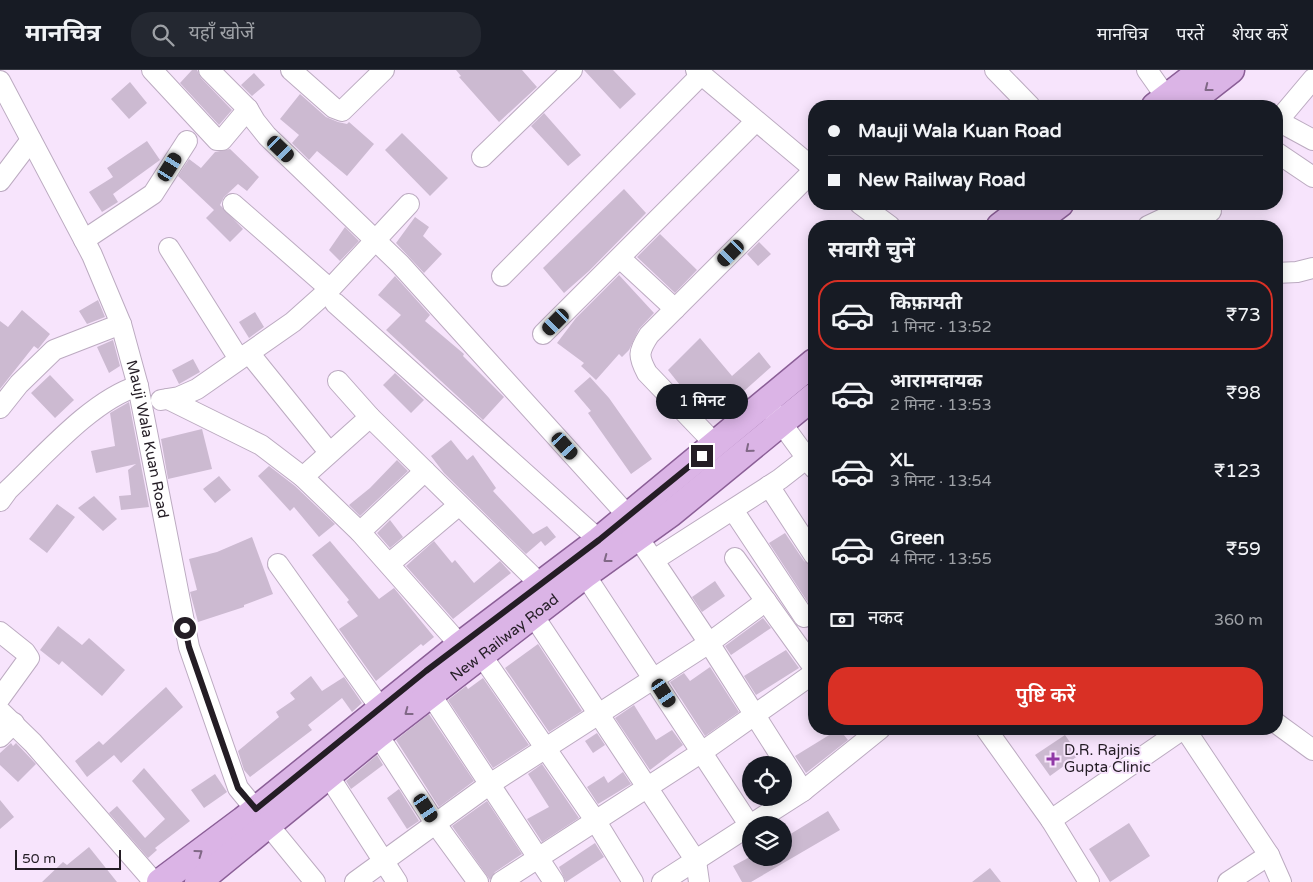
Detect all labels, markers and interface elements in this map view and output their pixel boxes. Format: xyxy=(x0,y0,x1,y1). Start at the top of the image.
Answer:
search box xyxy=(131,12,481,57)
text: मानचित्र xyxy=(25,19,101,48)
icon: search xyxy=(149,21,177,49)
text: यहाँ खोजें xyxy=(189,22,254,44)
text: मानचित्र xyxy=(1097,23,1148,45)
text: परतें xyxy=(1176,23,1204,45)
text: शेयर करें xyxy=(1232,23,1288,45)
one-way arrow xyxy=(1205,83,1214,91)
text: Mauji Wala Kuan Road xyxy=(858,120,1062,142)
car xyxy=(264,133,297,165)
car xyxy=(155,150,184,184)
text: New Railway Road xyxy=(858,169,1026,191)
car xyxy=(715,237,746,269)
text: सवारी चुनें xyxy=(828,237,915,263)
text: किफ़ायती xyxy=(890,292,962,314)
icon: car xyxy=(830,293,875,338)
text: ₹73 xyxy=(1226,304,1261,326)
car xyxy=(540,306,571,338)
text: 1 मिनट · 13:52 xyxy=(890,317,992,337)
street label: Mauji Wala Kuan Road xyxy=(122,358,173,520)
text: आरामदायक xyxy=(890,370,982,392)
icon: car xyxy=(830,371,875,416)
text: ₹98 xyxy=(1226,382,1261,404)
callout: 1 मिनट xyxy=(656,384,748,418)
text: 1 मिनट xyxy=(679,391,725,411)
text: 2 मिनट · 13:53 xyxy=(890,395,992,415)
car xyxy=(549,430,580,462)
one-way arrow xyxy=(746,444,755,452)
route end xyxy=(691,445,713,467)
icon: car xyxy=(830,449,875,494)
text: XL xyxy=(890,449,914,471)
text: ₹123 xyxy=(1214,460,1261,482)
text: 3 मिनट · 13:54 xyxy=(890,471,992,491)
icon: car xyxy=(830,527,875,572)
text: Green xyxy=(890,527,944,549)
text: ₹59 xyxy=(1226,538,1261,560)
text: 4 मिनट · 13:55 xyxy=(890,549,992,569)
one-way arrow xyxy=(603,553,613,562)
street label: New Railway Road xyxy=(446,590,562,685)
icon: cash xyxy=(828,606,856,634)
text: नकद xyxy=(868,607,903,629)
text: 360 m xyxy=(1214,610,1263,630)
route start xyxy=(174,617,196,639)
button: पुष्टि करें xyxy=(828,667,1263,725)
car xyxy=(649,676,678,710)
one-way arrow xyxy=(405,706,414,714)
place label: D.R. Rajnis Gupta Clinic xyxy=(1064,741,1151,776)
marker: D.R. Rajnis Gupta Clinic xyxy=(1046,752,1060,766)
map controls xyxy=(742,756,792,866)
button: locate xyxy=(742,756,792,806)
car xyxy=(411,791,440,825)
button: layers xyxy=(742,816,792,866)
scale bar xyxy=(15,847,121,870)
text: 50 m xyxy=(22,850,56,867)
one-way arrow xyxy=(193,850,203,859)

